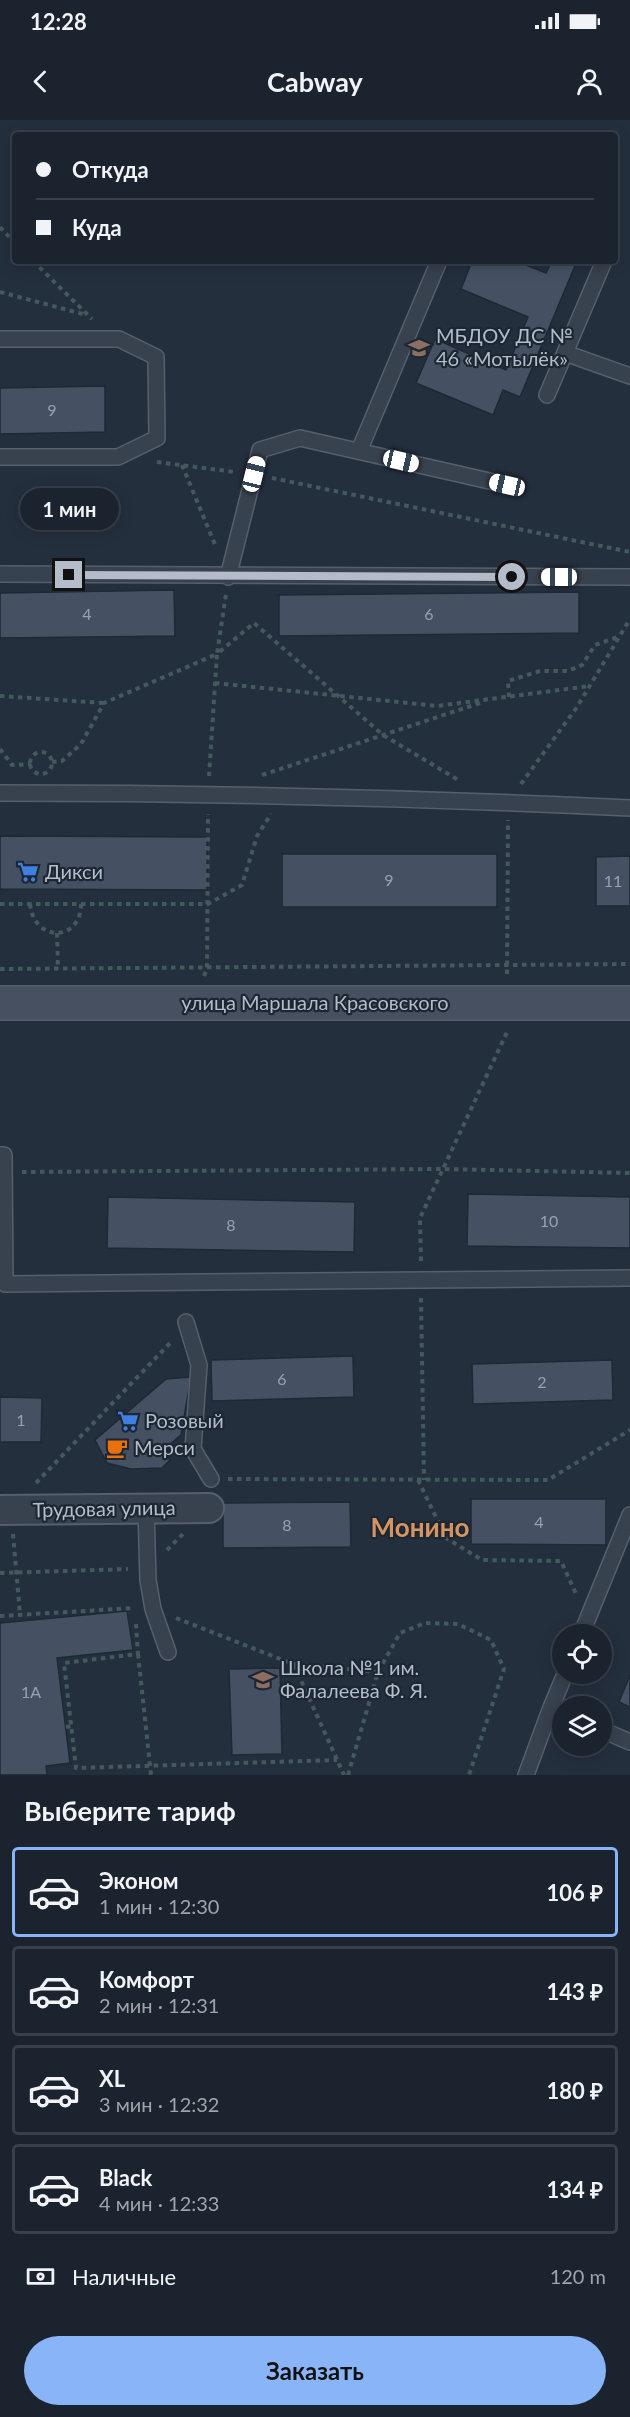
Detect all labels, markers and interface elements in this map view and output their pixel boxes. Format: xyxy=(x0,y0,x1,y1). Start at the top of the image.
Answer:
text: 12:28 xyxy=(30,8,87,35)
icon: back xyxy=(24,65,57,98)
text: Cabway xyxy=(267,65,363,98)
icon: person xyxy=(573,65,606,98)
text: Откуда xyxy=(72,156,149,183)
text: Куда xyxy=(72,214,122,241)
place label: МБДОУ ДC № 46 «Мотылёк» xyxy=(436,323,573,370)
school or university icon: МБДОУ ДC № 46 «Мотылёк» xyxy=(407,336,431,360)
house number: 9 xyxy=(47,400,57,419)
car xyxy=(381,448,421,474)
car xyxy=(241,454,267,494)
car xyxy=(487,472,527,498)
callout: 1 мин xyxy=(20,488,118,530)
text: 1 мин xyxy=(43,497,96,521)
route end xyxy=(55,561,82,588)
route start xyxy=(498,563,525,590)
car xyxy=(541,568,577,586)
house number: 4 xyxy=(82,604,92,623)
house number: 6 xyxy=(424,604,434,623)
place label: Дикси xyxy=(45,859,103,883)
supermarket icon: Дикси xyxy=(16,860,40,884)
house number: 9 xyxy=(384,870,394,889)
house number: 11 xyxy=(604,871,622,890)
street label: улица Маршала Красовского xyxy=(181,990,449,1014)
house number: 10 xyxy=(540,1211,558,1230)
house number: 8 xyxy=(226,1215,236,1234)
house number: 6 xyxy=(277,1369,287,1388)
house number: 2 xyxy=(537,1372,547,1391)
place label: Розовый xyxy=(145,1408,224,1432)
supermarket icon: Розовый xyxy=(116,1409,140,1433)
house number: 1 xyxy=(16,1410,26,1429)
place label: Мерси xyxy=(134,1435,195,1459)
cafe icon: Мерси xyxy=(105,1436,129,1460)
street label: Трудовая улица xyxy=(32,1495,176,1521)
district label: Монино xyxy=(371,1511,469,1543)
house number: 4 xyxy=(534,1512,544,1531)
house number: 8 xyxy=(282,1515,292,1534)
map controls xyxy=(552,1624,612,1756)
button: locate xyxy=(552,1624,612,1684)
place label: Школа №1 им. Фалалеева Ф. Я. xyxy=(280,1655,428,1702)
school or university icon: Школа №1 им. Фалалеева Ф. Я. xyxy=(251,1668,275,1692)
house number: 1А xyxy=(21,1682,41,1701)
button: layers xyxy=(552,1696,612,1756)
text: Выберите тариф xyxy=(24,1794,236,1827)
icon: car xyxy=(27,1865,81,1919)
text: Эконом xyxy=(99,1867,179,1894)
text: 106 ₽ xyxy=(547,1879,603,1906)
text: 1 мин · 12:30 xyxy=(99,1894,219,1918)
icon: car xyxy=(27,1964,81,2018)
text: Комфорт xyxy=(99,1966,194,1993)
text: 143 ₽ xyxy=(547,1978,603,2005)
text: 2 мин · 12:31 xyxy=(99,1993,219,2017)
icon: car xyxy=(27,2063,81,2117)
text: XL xyxy=(99,2065,125,2092)
text: 180 ₽ xyxy=(547,2077,603,2104)
text: 3 мин · 12:32 xyxy=(99,2092,219,2116)
icon: car xyxy=(27,2162,81,2216)
text: Black xyxy=(99,2164,152,2191)
text: 134 ₽ xyxy=(547,2176,603,2203)
text: 4 мин · 12:33 xyxy=(99,2191,219,2215)
icon: cash xyxy=(24,2260,57,2293)
text: Наличные xyxy=(72,2263,176,2290)
text: 120 m xyxy=(550,2264,606,2288)
button: Заказать xyxy=(24,2336,606,2405)

